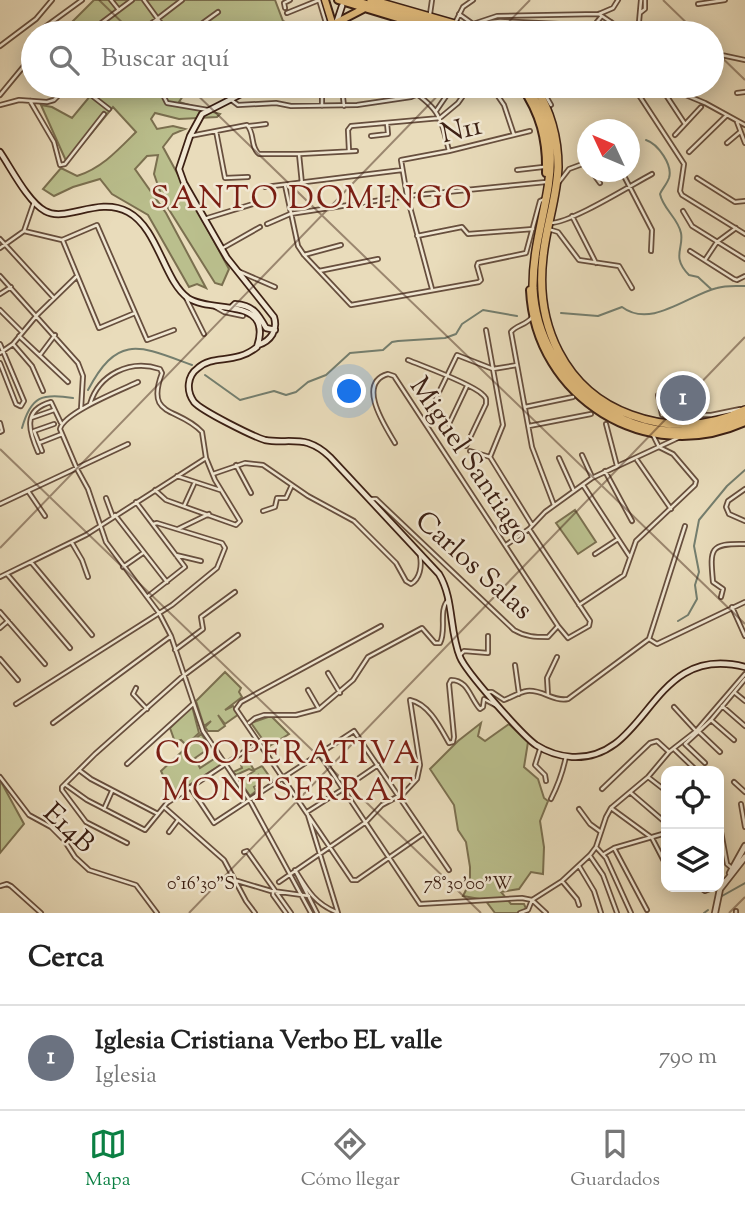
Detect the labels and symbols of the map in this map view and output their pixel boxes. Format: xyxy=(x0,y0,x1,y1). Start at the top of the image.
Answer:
street label: N11 xyxy=(437,107,486,155)
north arrow xyxy=(577,119,640,182)
district label: SANTO DOMINGO xyxy=(150,177,474,223)
street label: Miguel Santiago xyxy=(398,370,541,554)
pin: 1 xyxy=(660,372,706,424)
your location xyxy=(332,374,366,408)
street label: Carlos Salas xyxy=(405,502,541,630)
district label: COOPERATIVA MONTSERRAT xyxy=(155,732,421,815)
street label: E14B xyxy=(33,795,103,864)
text: 0°16'30"S xyxy=(167,872,235,898)
text: 78°30'00"W xyxy=(424,872,512,898)

